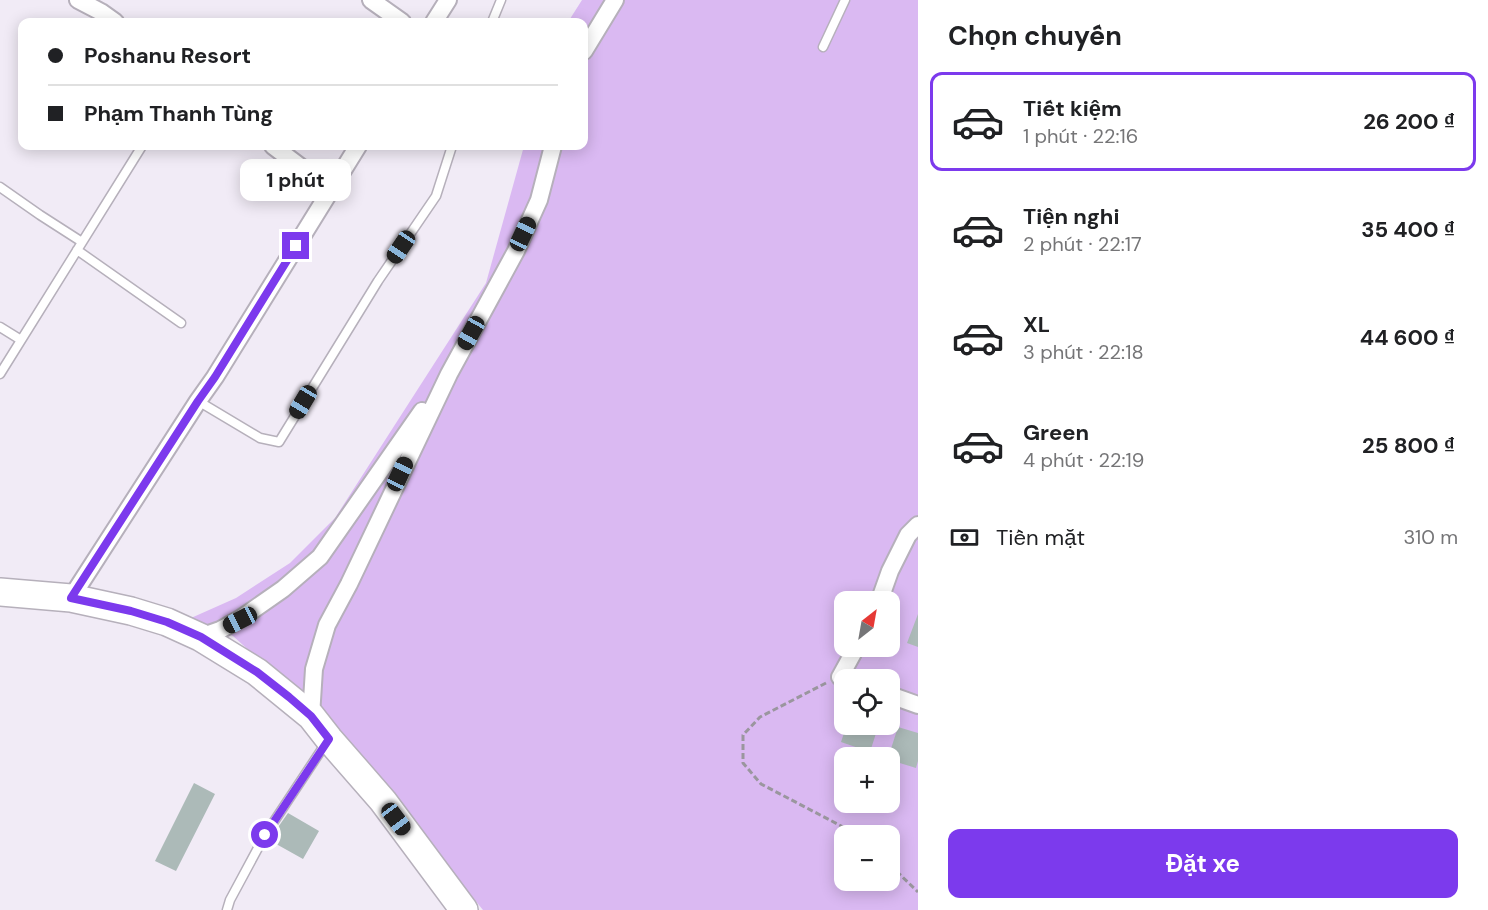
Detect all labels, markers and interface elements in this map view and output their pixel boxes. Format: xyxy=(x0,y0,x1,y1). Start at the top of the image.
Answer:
text: Chọn chuyến xyxy=(948,18,1122,53)
text: Poshanu Resort xyxy=(84,41,251,70)
text: Tiết kiệm xyxy=(1023,94,1122,123)
icon: car xyxy=(951,95,1005,149)
text: Phạm Thanh Tùng xyxy=(84,99,273,128)
text: 26 200 ₫ xyxy=(1363,107,1455,136)
text: 1 phút · 22:16 xyxy=(1023,123,1138,149)
callout: 1 phút xyxy=(240,159,352,201)
text: 1 phút xyxy=(266,167,325,193)
text: Tiện nghi xyxy=(1023,202,1119,231)
icon: car xyxy=(951,203,1005,257)
car xyxy=(507,214,539,254)
text: 35 400 ₫ xyxy=(1361,215,1455,244)
car xyxy=(383,227,419,267)
text: 2 phút · 22:17 xyxy=(1023,231,1142,257)
route end xyxy=(282,232,309,259)
text: XL xyxy=(1023,310,1050,339)
icon: car xyxy=(951,311,1005,365)
car xyxy=(454,313,488,353)
text: 44 600 ₫ xyxy=(1360,323,1455,352)
text: 3 phút · 22:18 xyxy=(1023,339,1144,365)
car xyxy=(286,382,320,422)
text: Green xyxy=(1023,418,1089,447)
icon: car xyxy=(951,419,1005,473)
text: 25 800 ₫ xyxy=(1362,431,1455,460)
text: 4 phút · 22:19 xyxy=(1023,447,1144,473)
car xyxy=(384,454,416,494)
icon: cash xyxy=(948,521,981,554)
text: Tiền mặt xyxy=(996,523,1085,552)
text: 310 m xyxy=(1403,524,1458,550)
north arrow xyxy=(834,591,900,657)
map controls xyxy=(834,591,900,891)
car xyxy=(220,604,260,636)
button: locate xyxy=(834,669,900,735)
button: + xyxy=(834,747,900,813)
car xyxy=(378,799,414,839)
route start xyxy=(251,821,278,848)
button: − xyxy=(834,825,900,891)
button: Đặt xe xyxy=(948,829,1458,898)

